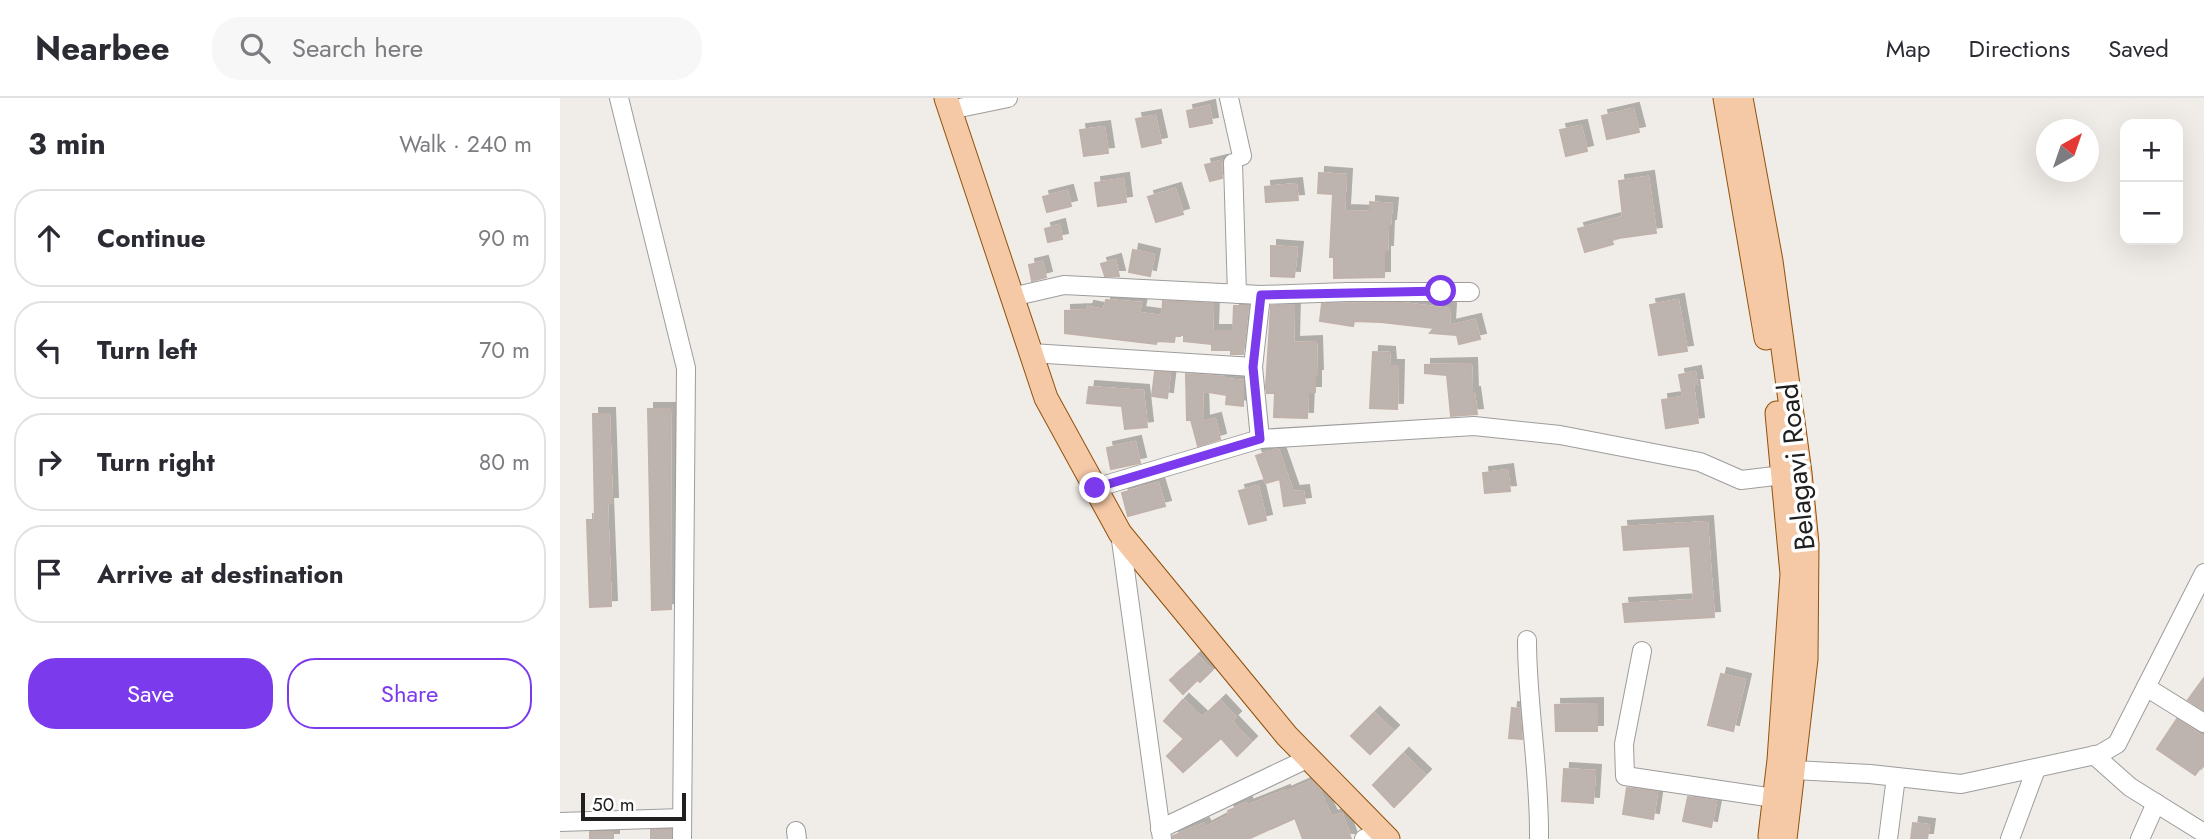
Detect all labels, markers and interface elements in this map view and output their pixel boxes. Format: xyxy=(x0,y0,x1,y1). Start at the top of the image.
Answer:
search box xyxy=(212,17,702,80)
text: Nearbee xyxy=(35,25,170,72)
icon: search xyxy=(236,29,274,67)
text: Search here xyxy=(292,29,423,67)
text: Map xyxy=(1886,31,1931,66)
text: Directions xyxy=(1969,31,2070,66)
text: Saved xyxy=(2108,31,2169,66)
north arrow xyxy=(2036,119,2099,182)
map controls xyxy=(2120,119,2183,245)
button: + xyxy=(2120,119,2183,182)
text: 3 min xyxy=(28,122,106,165)
text: Walk · 240 m xyxy=(399,127,532,161)
button: − xyxy=(2120,182,2183,245)
icon: ahead xyxy=(30,219,68,257)
text: Continue xyxy=(97,219,206,257)
text: 90 m xyxy=(478,221,530,255)
route start xyxy=(1425,275,1456,306)
icon: left xyxy=(30,331,68,369)
text: Turn left xyxy=(97,331,197,369)
text: 70 m xyxy=(479,333,530,367)
street label: Belagavi Road xyxy=(1767,381,1826,552)
icon: right xyxy=(30,443,68,481)
text: Turn right xyxy=(97,443,215,481)
text: 80 m xyxy=(479,445,530,479)
route end xyxy=(1079,472,1110,503)
icon: arrive xyxy=(30,555,68,593)
text: Arrive at destination xyxy=(97,555,344,593)
button: Save xyxy=(28,658,273,729)
button: Share xyxy=(287,658,532,729)
scale bar xyxy=(581,790,686,822)
text: 50 m xyxy=(592,791,635,818)

